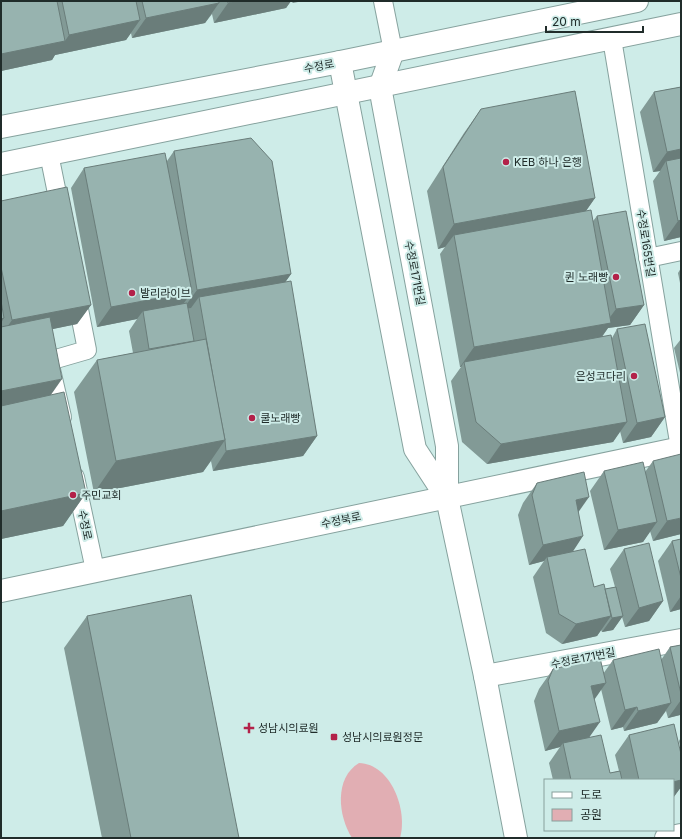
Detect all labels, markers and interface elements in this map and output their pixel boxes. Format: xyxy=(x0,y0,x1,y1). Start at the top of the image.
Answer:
scale bar xyxy=(546,8,643,34)
text: 20 m xyxy=(552,14,581,29)
street label: 수정로 xyxy=(303,56,335,76)
place label: KEB 하나 은행 xyxy=(514,155,582,169)
marker: KEB 하나 은행 xyxy=(501,157,511,167)
street label: 수정로165번길 xyxy=(634,208,658,278)
street label: 수정로171번길 xyxy=(402,239,428,307)
place label: 퀸 노래빵 xyxy=(564,270,608,284)
marker: 퀸 노래빵 xyxy=(611,272,621,282)
place label: 발리라이브 xyxy=(140,286,191,300)
marker: 발리라이브 xyxy=(127,288,137,298)
place label: 은성코다리 xyxy=(575,369,626,383)
marker: 은성코다리 xyxy=(629,371,639,381)
place label: 쿨노래빵 xyxy=(260,411,300,425)
marker: 쿨노래빵 xyxy=(247,413,257,423)
place label: 주민교회 xyxy=(81,488,121,502)
marker: 주민교회 xyxy=(68,490,78,500)
street label: 수정로 xyxy=(75,509,95,541)
street label: 수정북로 xyxy=(320,509,362,531)
street label: 수정로171번길 xyxy=(549,645,617,671)
place label: 성남시의료원 xyxy=(258,721,319,735)
marker: 성남시의료원 xyxy=(243,722,255,734)
place label: 성남시의료원정문 xyxy=(342,730,423,744)
marker: 성남시의료원정문 xyxy=(329,732,339,742)
legend xyxy=(544,779,674,831)
text: 도로 xyxy=(580,787,602,802)
text: 공원 xyxy=(580,807,602,822)

